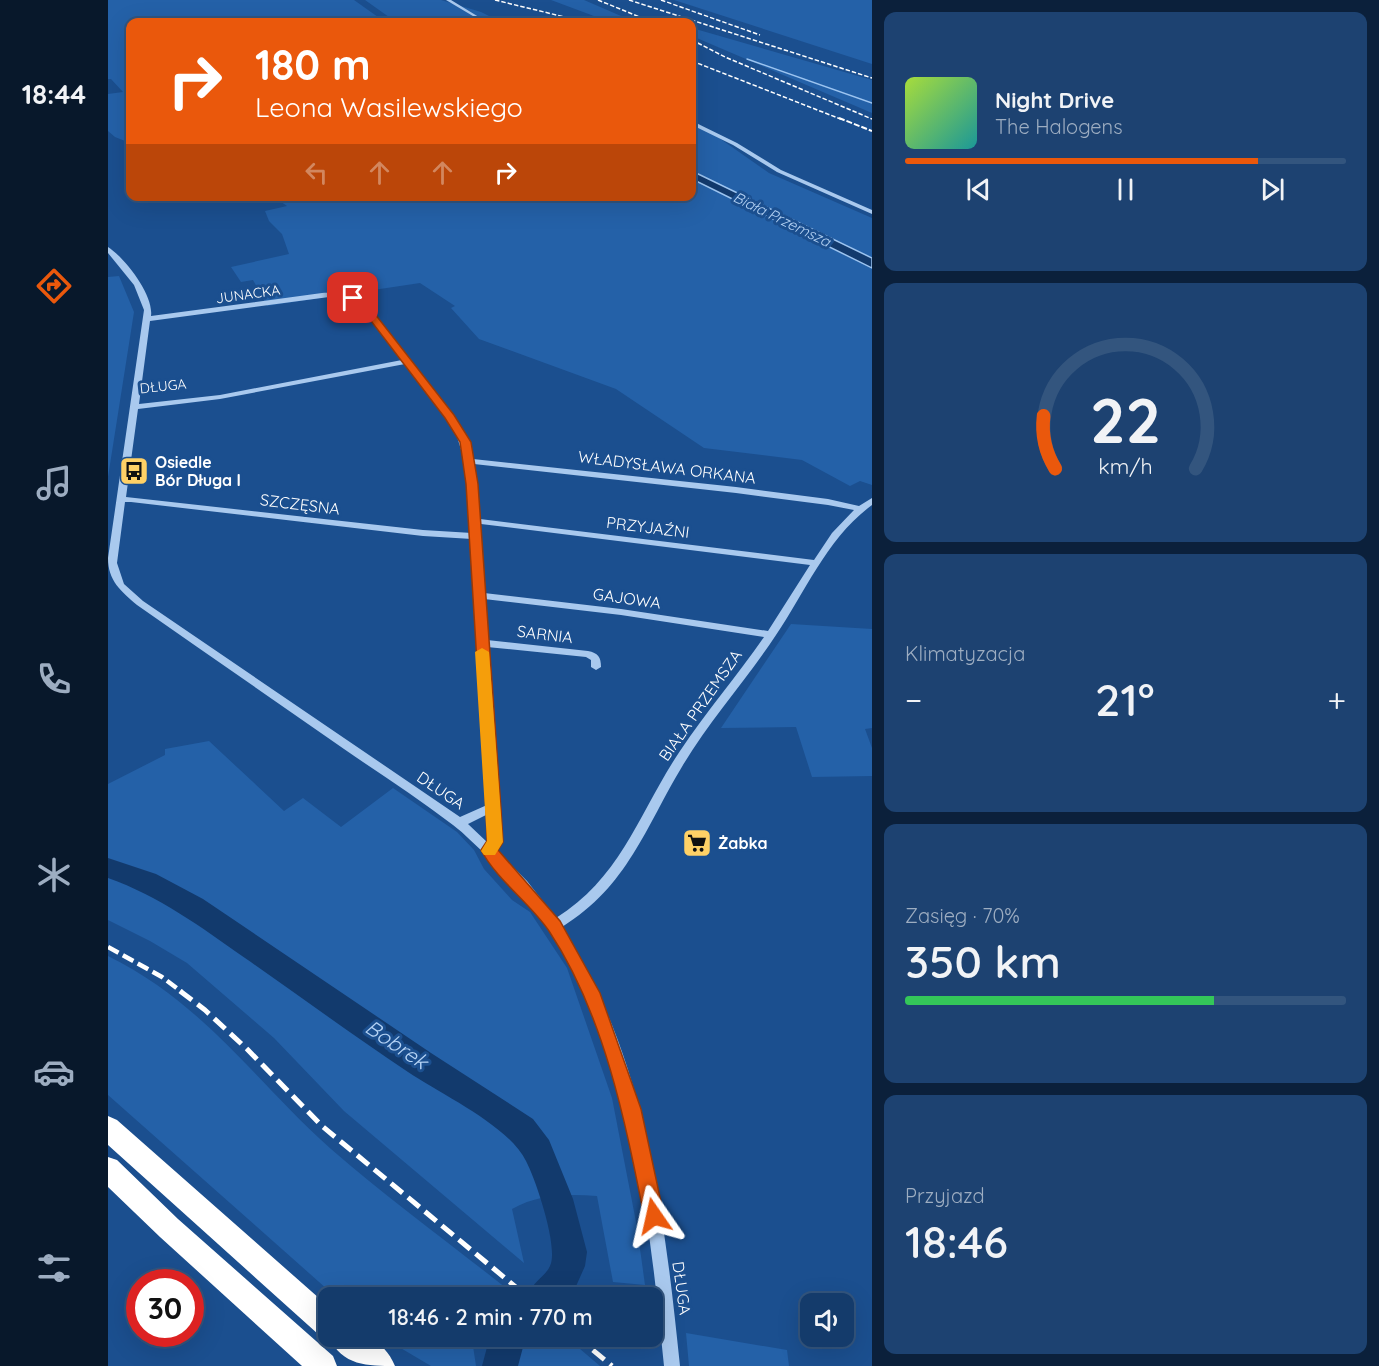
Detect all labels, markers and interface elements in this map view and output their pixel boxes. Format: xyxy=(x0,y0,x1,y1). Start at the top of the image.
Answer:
text: 180 m xyxy=(255,38,371,91)
icon: right xyxy=(156,42,234,120)
text: 18:44 xyxy=(22,77,86,111)
text: Night Drive xyxy=(995,86,1114,114)
text: Leona Wasilewskiego xyxy=(255,90,523,124)
text: The Halogens xyxy=(995,114,1123,139)
icon: left xyxy=(300,156,333,189)
icon: ahead xyxy=(363,156,396,189)
icon: ahead xyxy=(426,156,459,189)
icon: right xyxy=(489,156,522,189)
icon: previous xyxy=(962,173,995,206)
icon: pause xyxy=(1109,173,1142,206)
icon: next xyxy=(1256,173,1289,206)
water label: Biała Przemsza xyxy=(730,187,835,251)
icon: directions xyxy=(33,265,75,307)
pin xyxy=(327,272,378,323)
street label: JUNACKA xyxy=(215,281,281,307)
icon: arrive xyxy=(336,281,369,314)
street label: DŁUGA xyxy=(139,375,187,397)
text: 22 xyxy=(1090,381,1161,459)
street label: WŁADYSŁAWA ORKANA xyxy=(577,446,757,488)
place label: Osiedle Bór Długa I xyxy=(155,452,241,490)
text: km/h xyxy=(1098,454,1153,480)
bus stop icon: Osiedle Bór Długa I xyxy=(118,455,150,487)
icon: music xyxy=(33,462,75,504)
street label: SZCZĘSNA xyxy=(259,489,341,519)
street label: PRZYJAŹNI xyxy=(605,512,691,542)
street label: GAJOWA xyxy=(592,583,662,613)
street label: SARNIA xyxy=(516,621,574,647)
text: Klimatyzacja xyxy=(905,641,1025,666)
street label: BIAŁA PRZEMSZA xyxy=(654,645,746,765)
icon: phone xyxy=(33,658,75,700)
text: 21° xyxy=(1095,671,1154,727)
text: − xyxy=(905,679,922,720)
text: + xyxy=(1327,679,1346,720)
street label: DŁUGA xyxy=(413,767,469,813)
supermarket icon: Żabka xyxy=(681,827,713,859)
place label: Żabka xyxy=(718,833,768,853)
icon: climate xyxy=(33,854,75,896)
text: Zasięg · 70% xyxy=(905,903,1020,928)
text: 350 km xyxy=(905,933,1061,989)
water label: Bobrek xyxy=(361,1014,435,1075)
icon: car xyxy=(33,1051,75,1093)
text: Przyjazd xyxy=(905,1183,985,1208)
position arrow xyxy=(622,1184,686,1248)
text: 18:46 xyxy=(905,1213,1008,1269)
icon: filters xyxy=(33,1247,75,1289)
street label: DŁUGA xyxy=(668,1260,696,1316)
speed limit sign: 30 xyxy=(126,1269,204,1347)
map controls xyxy=(800,1293,854,1347)
button: sound xyxy=(800,1293,854,1347)
text: 18:46 · 2 min · 770 m xyxy=(388,1303,593,1331)

